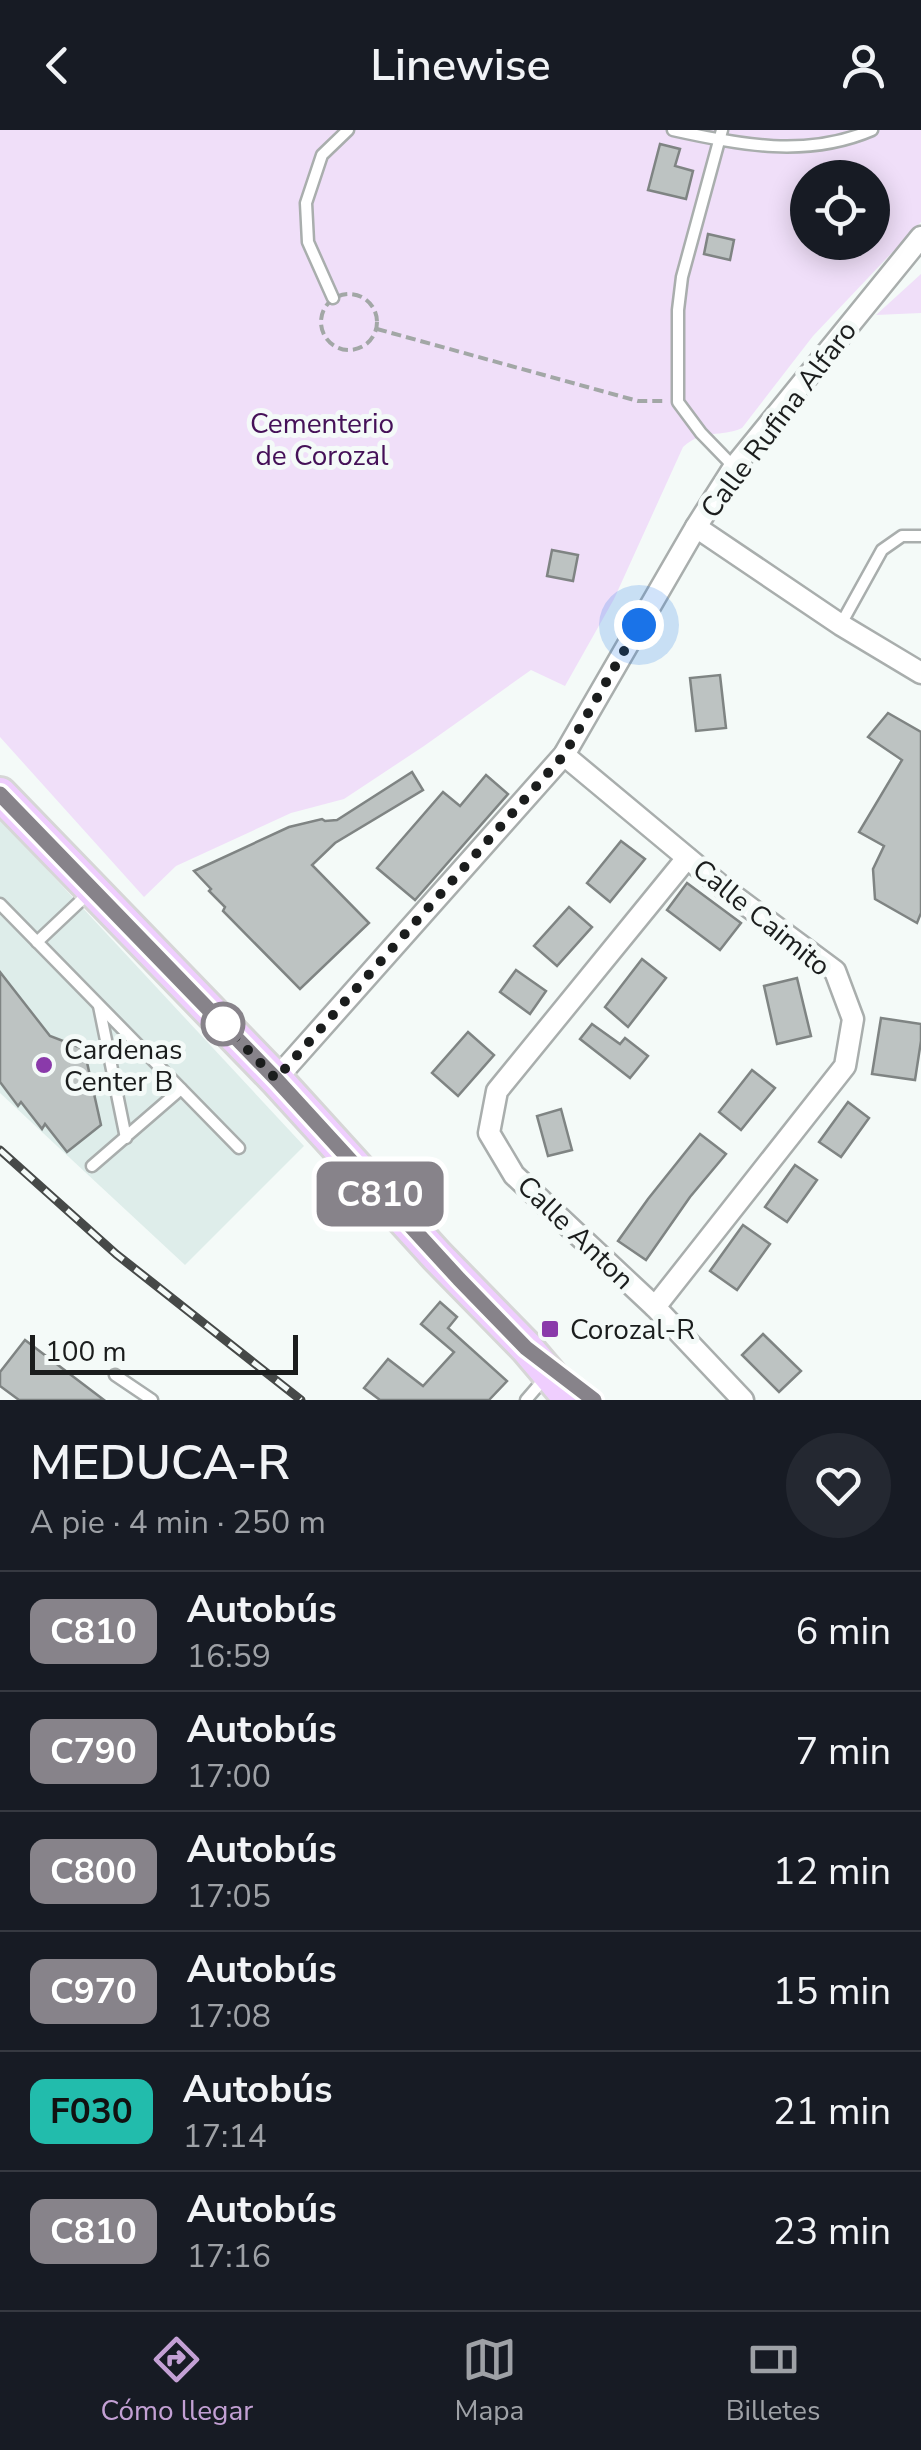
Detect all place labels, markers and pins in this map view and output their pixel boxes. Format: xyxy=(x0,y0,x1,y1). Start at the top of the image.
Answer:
unlabelled marker xyxy=(202,1003,244,1045)
place label: Cardenas Center B xyxy=(64,1031,183,1101)
marker: Cardenas Center B xyxy=(33,1054,55,1076)
place label: Corozal-R xyxy=(570,1311,695,1349)
marker: Corozal-R xyxy=(539,1318,561,1340)

